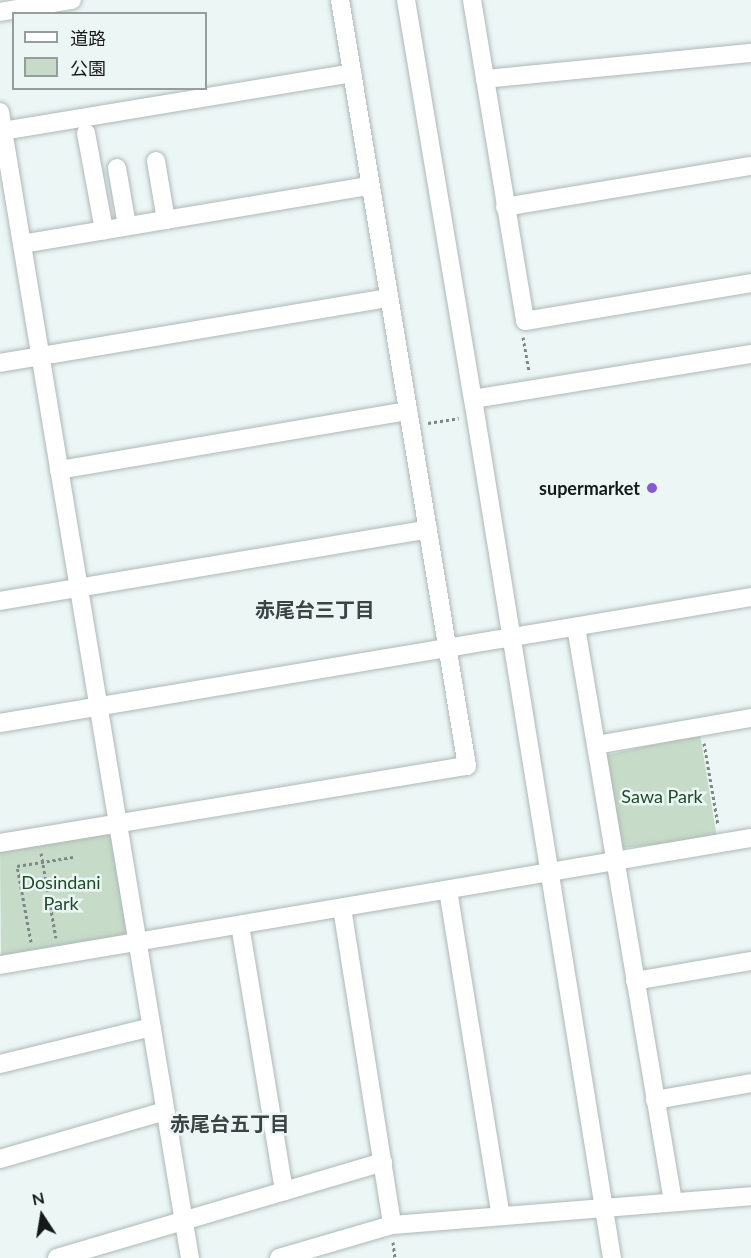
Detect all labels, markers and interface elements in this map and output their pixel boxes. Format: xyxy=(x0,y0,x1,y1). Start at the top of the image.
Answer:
legend xyxy=(12,12,207,90)
text: 道路 xyxy=(70,27,106,49)
text: 公園 xyxy=(70,57,106,79)
place label: supermarket xyxy=(539,477,640,499)
marker: supermarket xyxy=(645,481,659,495)
district label: 赤尾台三丁目 xyxy=(255,597,375,621)
park label: Sawa Park xyxy=(621,785,703,807)
park label: Dosindani Park xyxy=(21,872,101,914)
district label: 赤尾台五丁目 xyxy=(170,1111,290,1135)
north arrow xyxy=(12,1186,72,1246)
text: N xyxy=(30,1187,46,1208)

